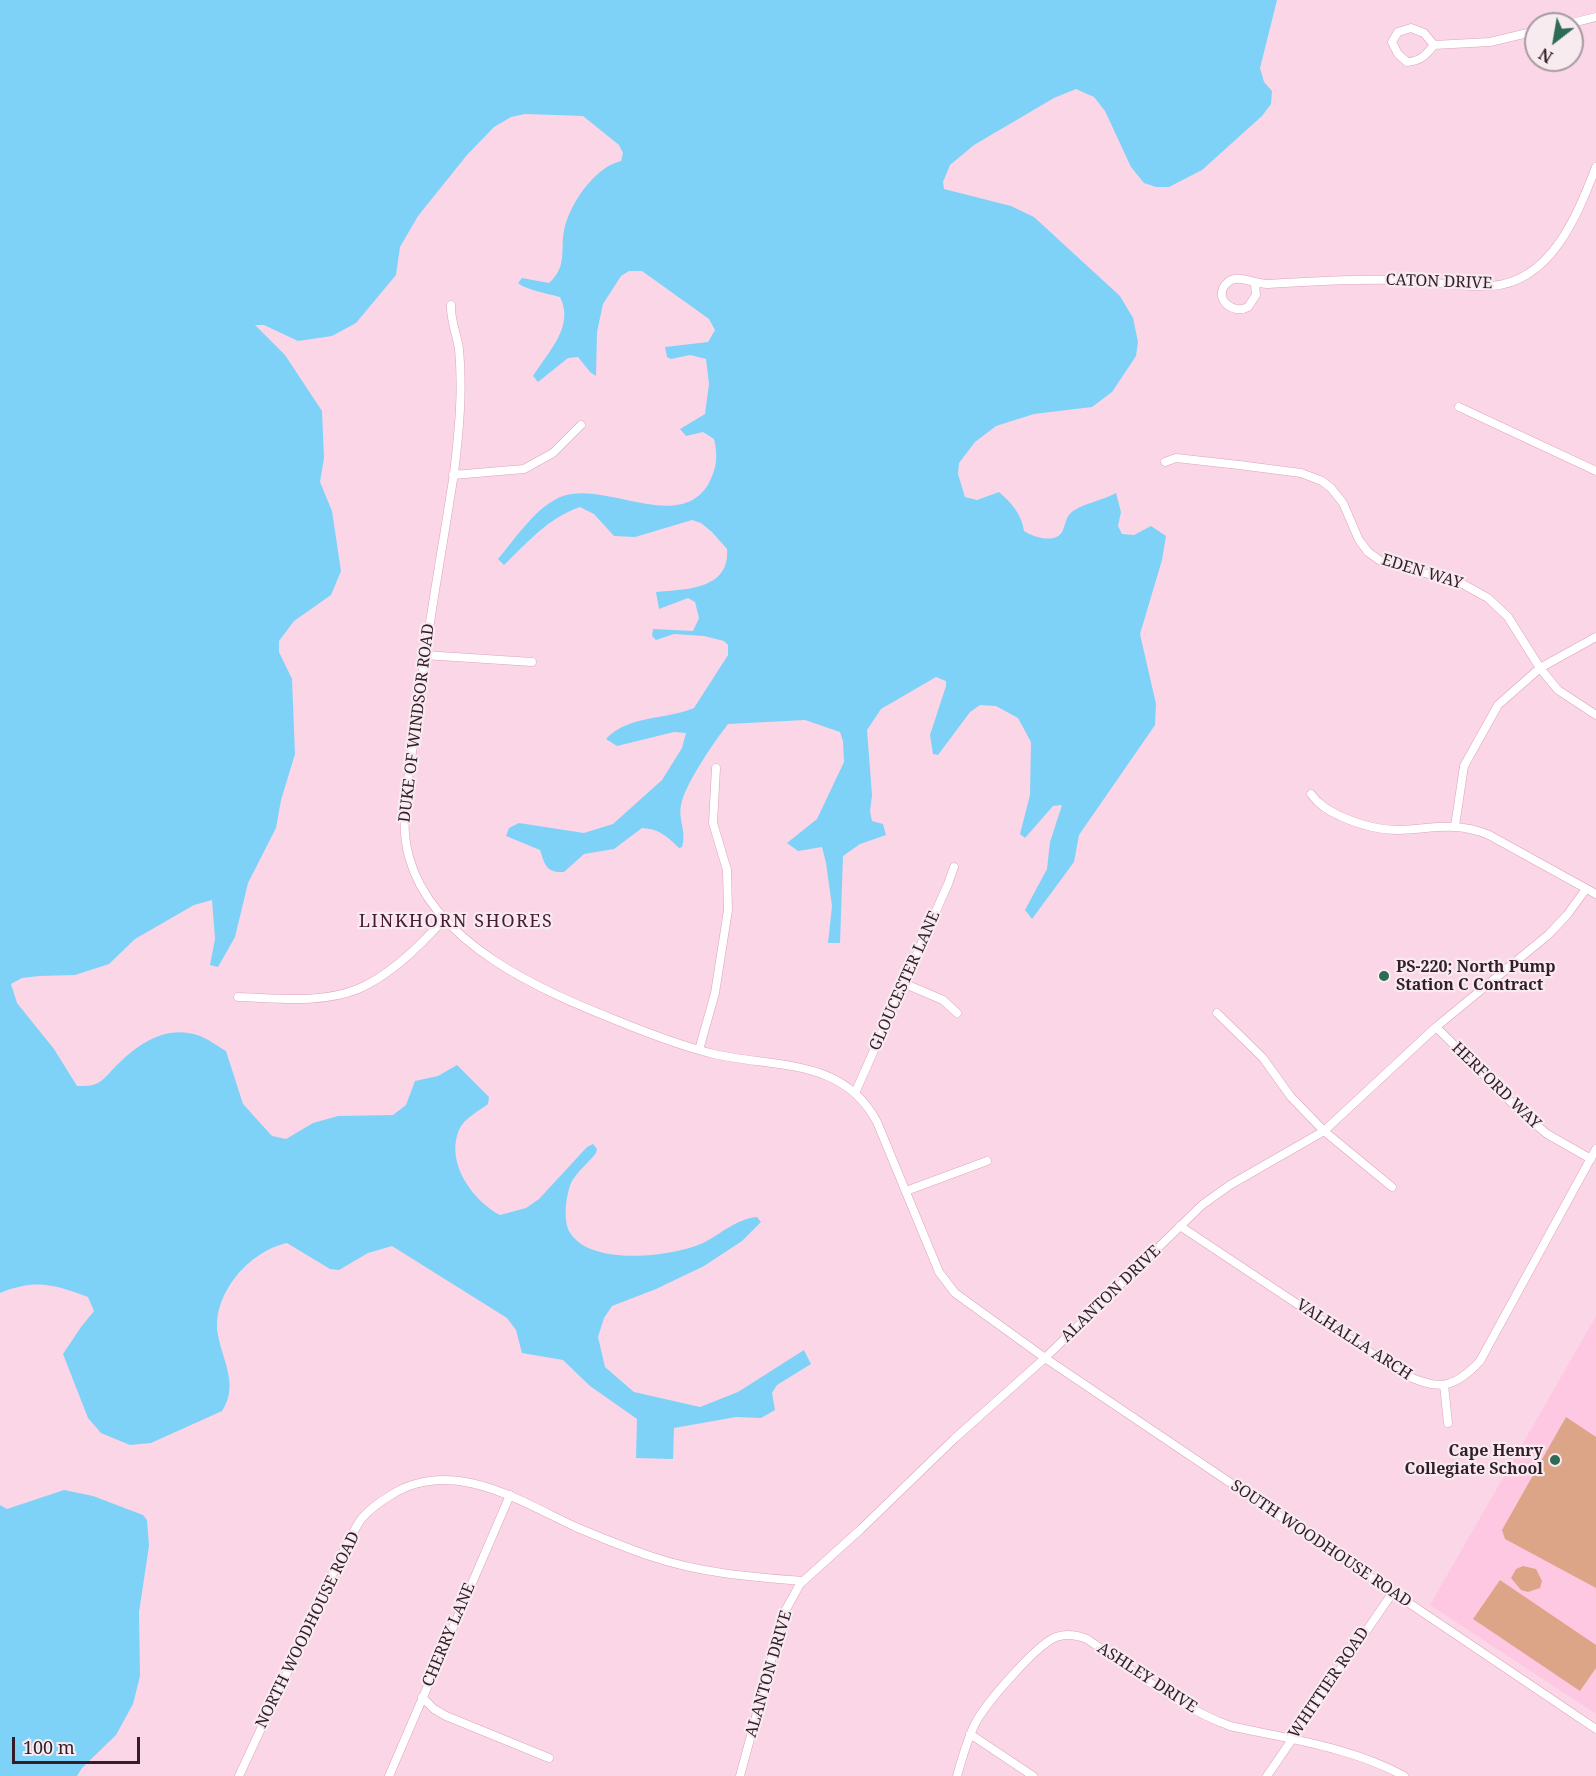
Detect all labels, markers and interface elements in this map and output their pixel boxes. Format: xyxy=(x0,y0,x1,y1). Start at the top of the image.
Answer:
north arrow xyxy=(1524,12,1584,72)
text: N xyxy=(1535,43,1557,68)
street label: CATON DRIVE xyxy=(1385,271,1493,293)
street label: EDEN WAY xyxy=(1379,551,1465,593)
street label: DUKE OF WINDSOR ROAD xyxy=(395,622,439,824)
street label: GLOUCESTER LANE xyxy=(866,908,944,1054)
district label: LINKHORN SHORES xyxy=(359,911,553,933)
place label: PS-220; North Pump Station C Contract xyxy=(1396,957,1556,995)
marker: PS-220; North Pump Station C Contract xyxy=(1377,969,1391,983)
street label: HERFORD WAY xyxy=(1447,1039,1545,1133)
street label: ALANTON DRIVE xyxy=(1057,1242,1165,1346)
street label: VALHALLA ARCH xyxy=(1293,1295,1415,1385)
place label: Cape Henry Collegiate School xyxy=(1404,1441,1543,1479)
marker: Cape Henry Collegiate School xyxy=(1548,1453,1562,1467)
street label: SOUTH WOODHOUSE ROAD xyxy=(1227,1476,1415,1612)
street label: NORTH WOODHOUSE ROAD xyxy=(252,1529,364,1731)
street label: CHERRY LANE xyxy=(419,1580,479,1690)
street label: ALANTON DRIVE xyxy=(742,1608,796,1740)
street label: WHITTIER ROAD xyxy=(1285,1624,1373,1742)
street label: ASHLEY DRIVE xyxy=(1093,1639,1201,1717)
scale bar xyxy=(15,1725,142,1763)
text: 100 m xyxy=(23,1735,75,1759)

